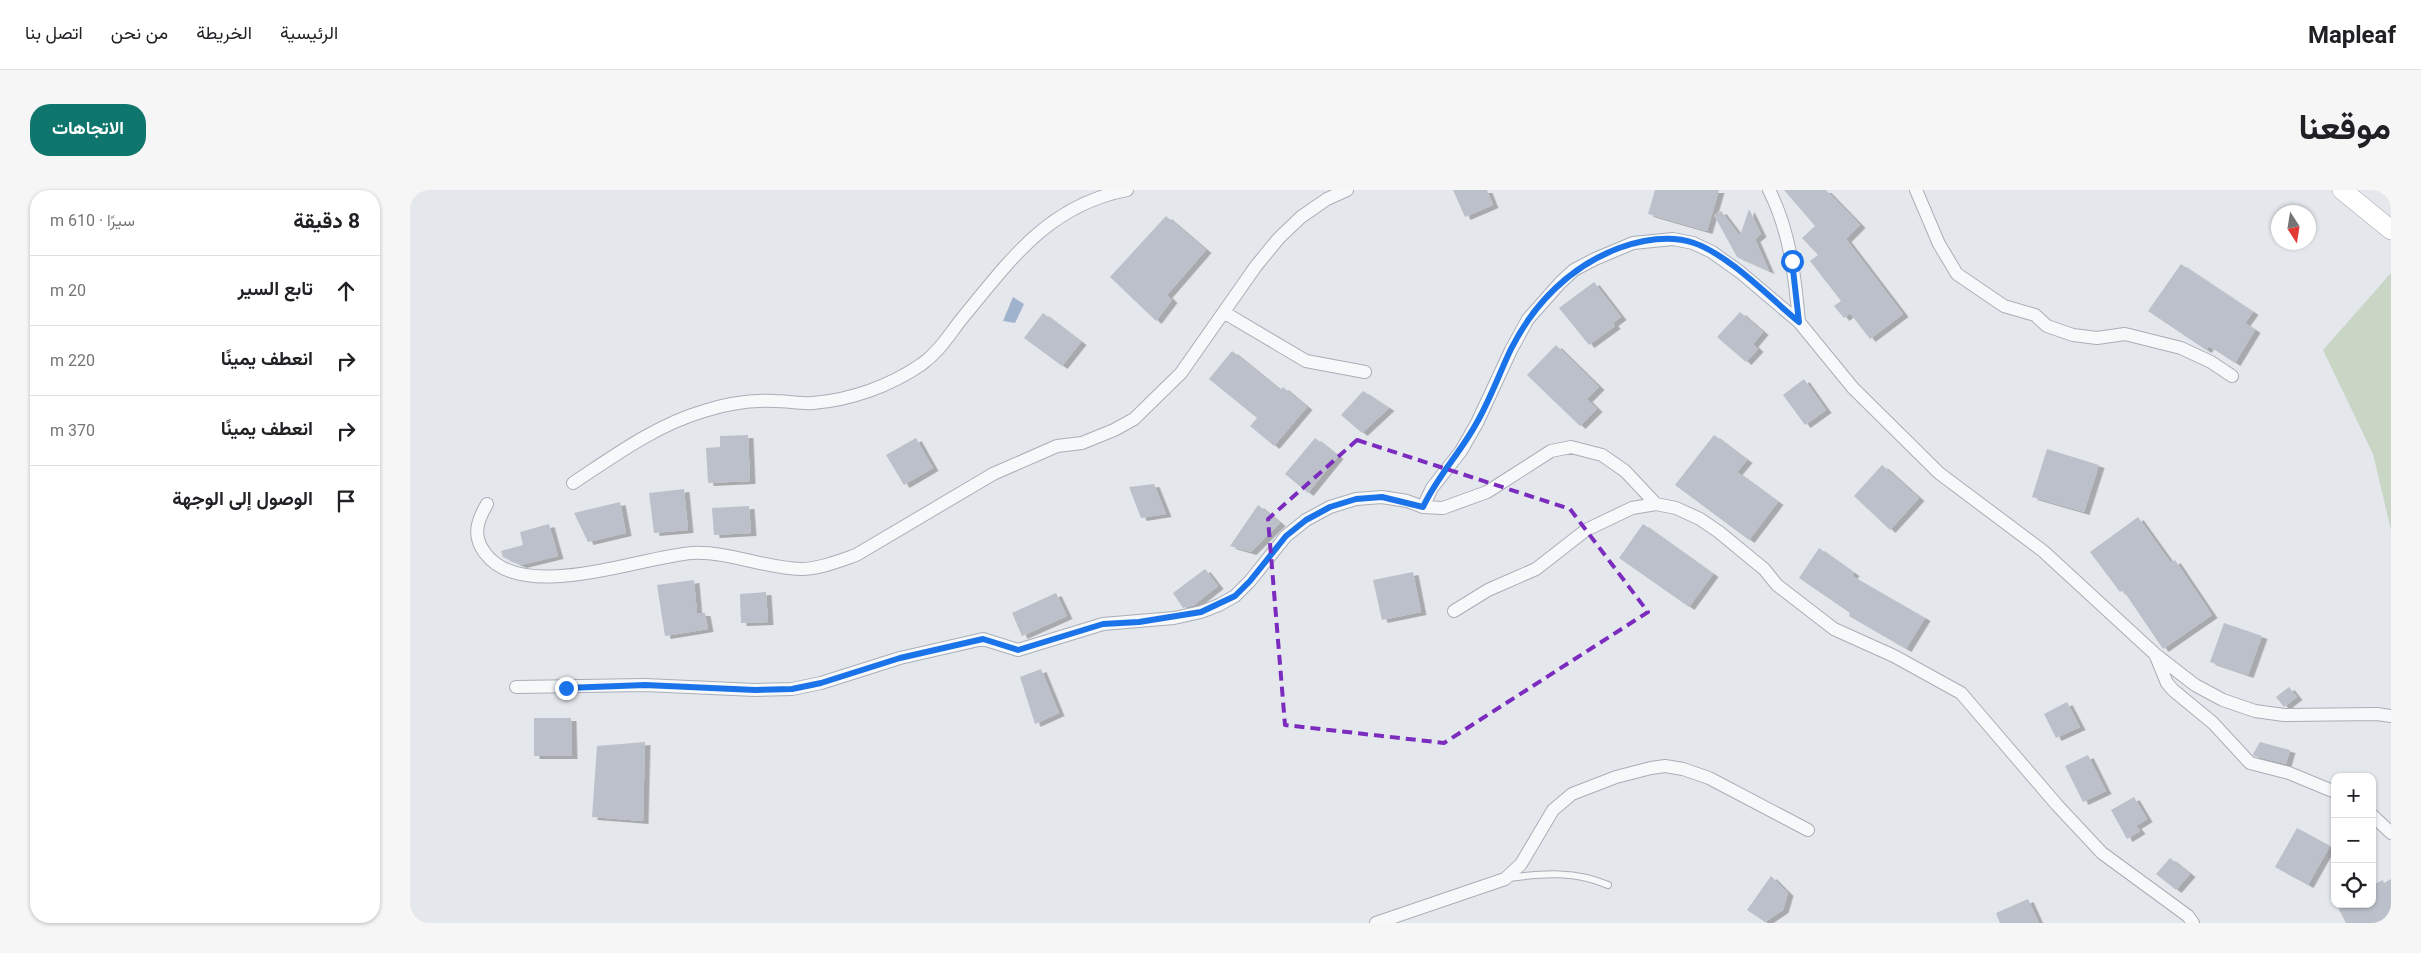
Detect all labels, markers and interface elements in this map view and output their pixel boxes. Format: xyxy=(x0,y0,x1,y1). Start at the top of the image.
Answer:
text: Mapleaf xyxy=(2308,21,2396,49)
text: اتصل بنا xyxy=(25,22,83,43)
text: من نحن xyxy=(111,22,168,43)
text: الخريطة xyxy=(196,22,252,43)
text: الرئيسية xyxy=(280,22,338,43)
button: الاتجاهات xyxy=(30,104,146,156)
text: موقعنا xyxy=(2298,107,2391,148)
north arrow xyxy=(2271,205,2316,250)
text: 8 دقيقة xyxy=(293,209,360,233)
text: سيرًا · 610 m xyxy=(50,211,135,230)
route start xyxy=(1781,250,1804,273)
text: تابع السير xyxy=(237,277,313,300)
icon: ahead xyxy=(332,277,360,305)
text: 20 m xyxy=(50,281,86,300)
text: انعطف يمينًا xyxy=(221,347,313,370)
icon: right xyxy=(332,347,360,375)
text: 220 m xyxy=(50,351,95,370)
text: انعطف يمينًا xyxy=(221,417,313,440)
icon: right xyxy=(332,417,360,445)
text: 370 m xyxy=(50,421,95,440)
text: الوصول إلى الوجهة xyxy=(172,487,313,510)
icon: arrive xyxy=(332,487,360,515)
route end xyxy=(555,677,578,700)
map controls xyxy=(2331,773,2376,908)
button: + xyxy=(2331,773,2376,818)
button: − xyxy=(2331,818,2376,863)
button: locate xyxy=(2331,863,2376,908)

